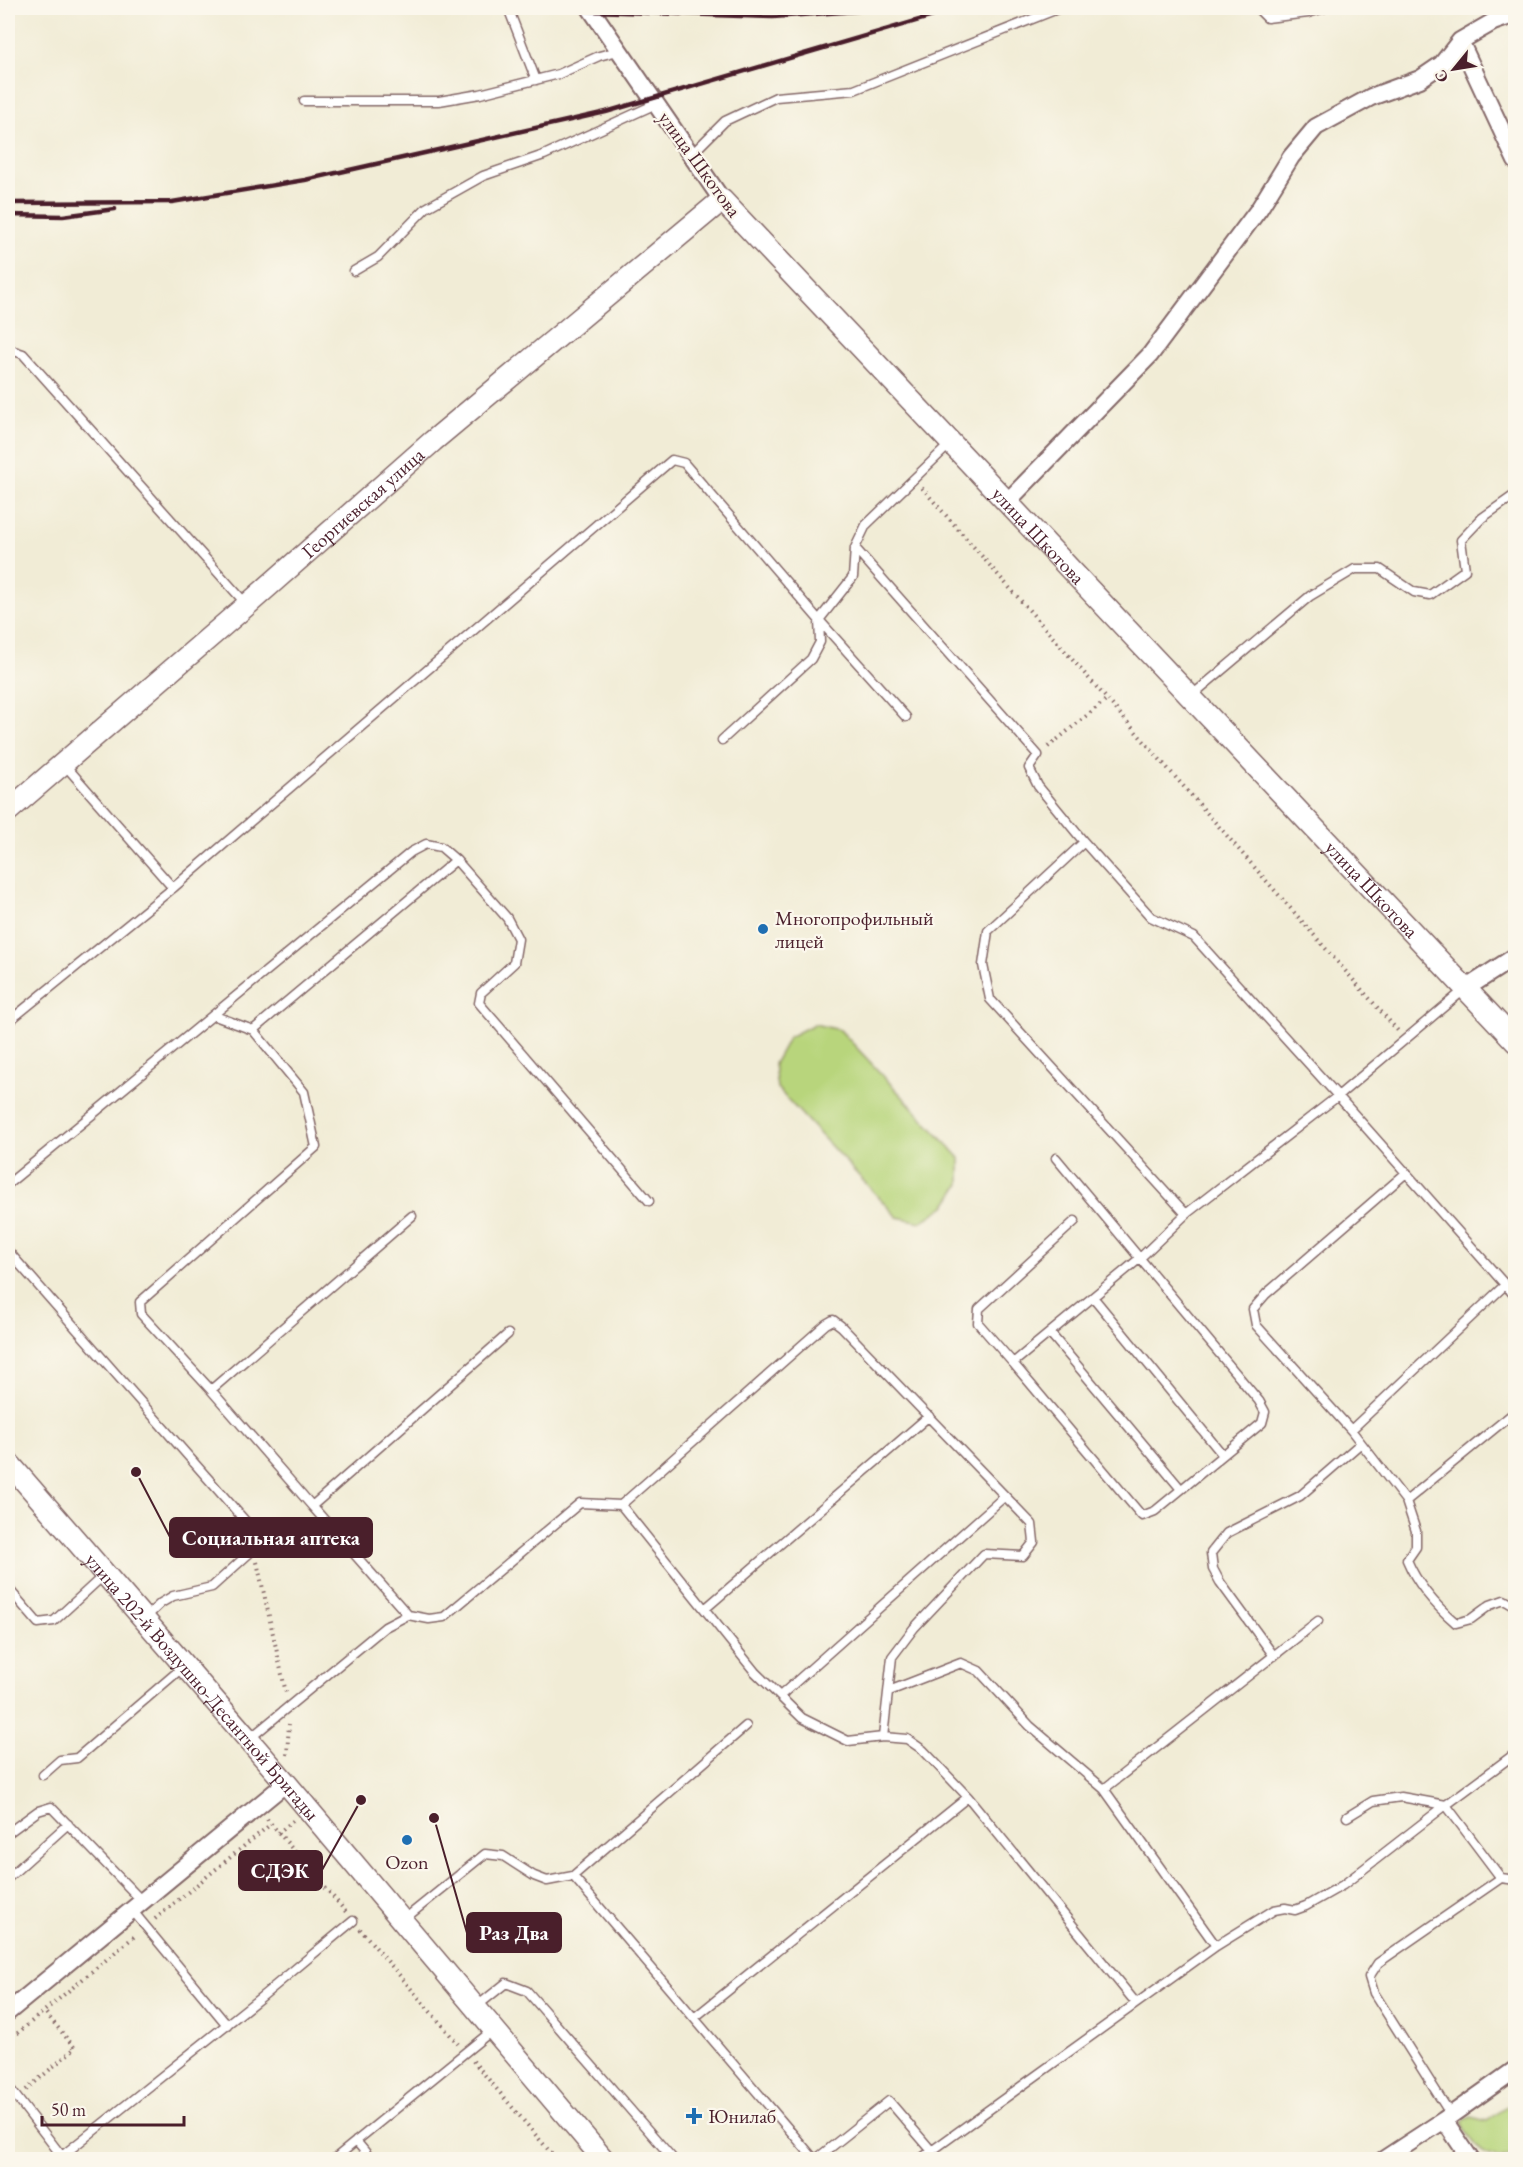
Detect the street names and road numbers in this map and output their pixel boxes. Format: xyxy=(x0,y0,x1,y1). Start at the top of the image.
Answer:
street label: улица Шкотова xyxy=(653,106,747,222)
street label: Георгиевская улица xyxy=(296,442,430,564)
street label: улица Шкотова xyxy=(986,481,1091,590)
street label: улица Шкотова xyxy=(1319,835,1424,944)
street label: улица 202-й Воздушно-Десантной Бригады xyxy=(79,1547,325,1826)

